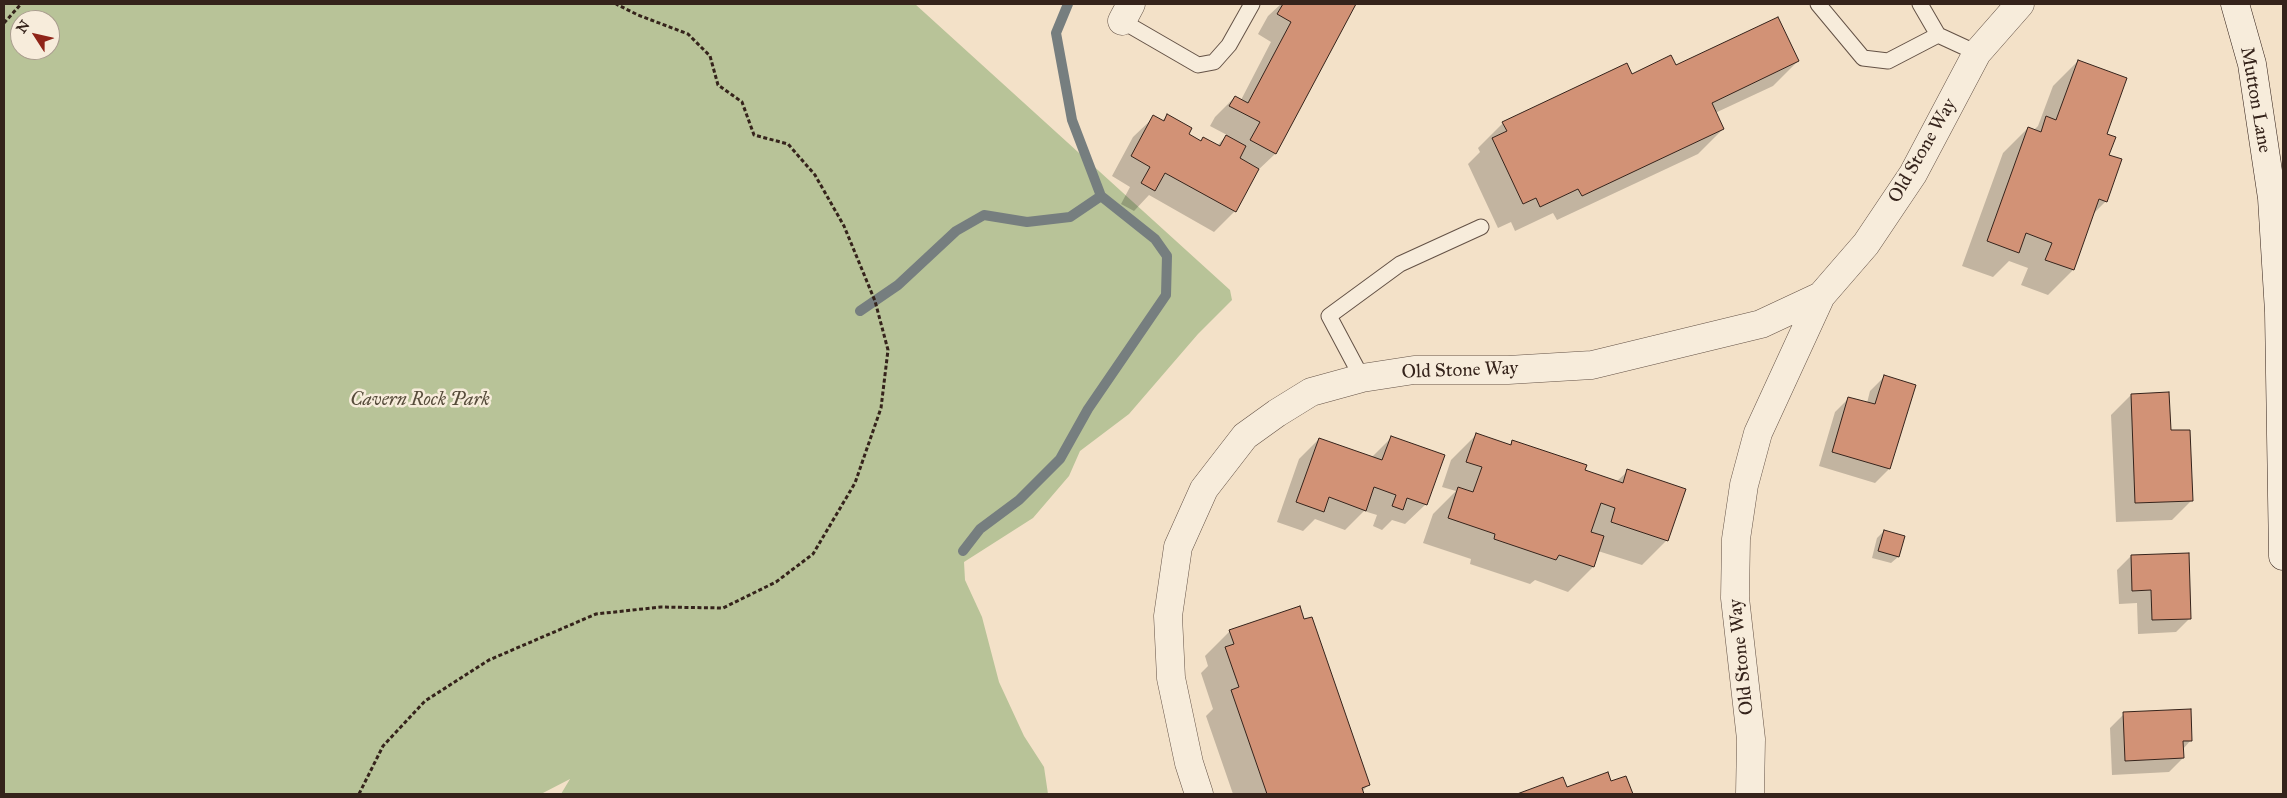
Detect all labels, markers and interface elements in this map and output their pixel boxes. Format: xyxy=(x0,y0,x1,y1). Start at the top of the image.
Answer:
north arrow xyxy=(10,10,60,60)
text: N xyxy=(13,17,33,36)
street label: Mutton Lane xyxy=(2234,45,2276,155)
street label: Old Stone Way xyxy=(1884,95,1962,207)
street label: Old Stone Way xyxy=(1401,358,1519,384)
park label: Cavern Rock Park xyxy=(350,389,490,411)
street label: Old Stone Way xyxy=(1725,598,1759,716)

